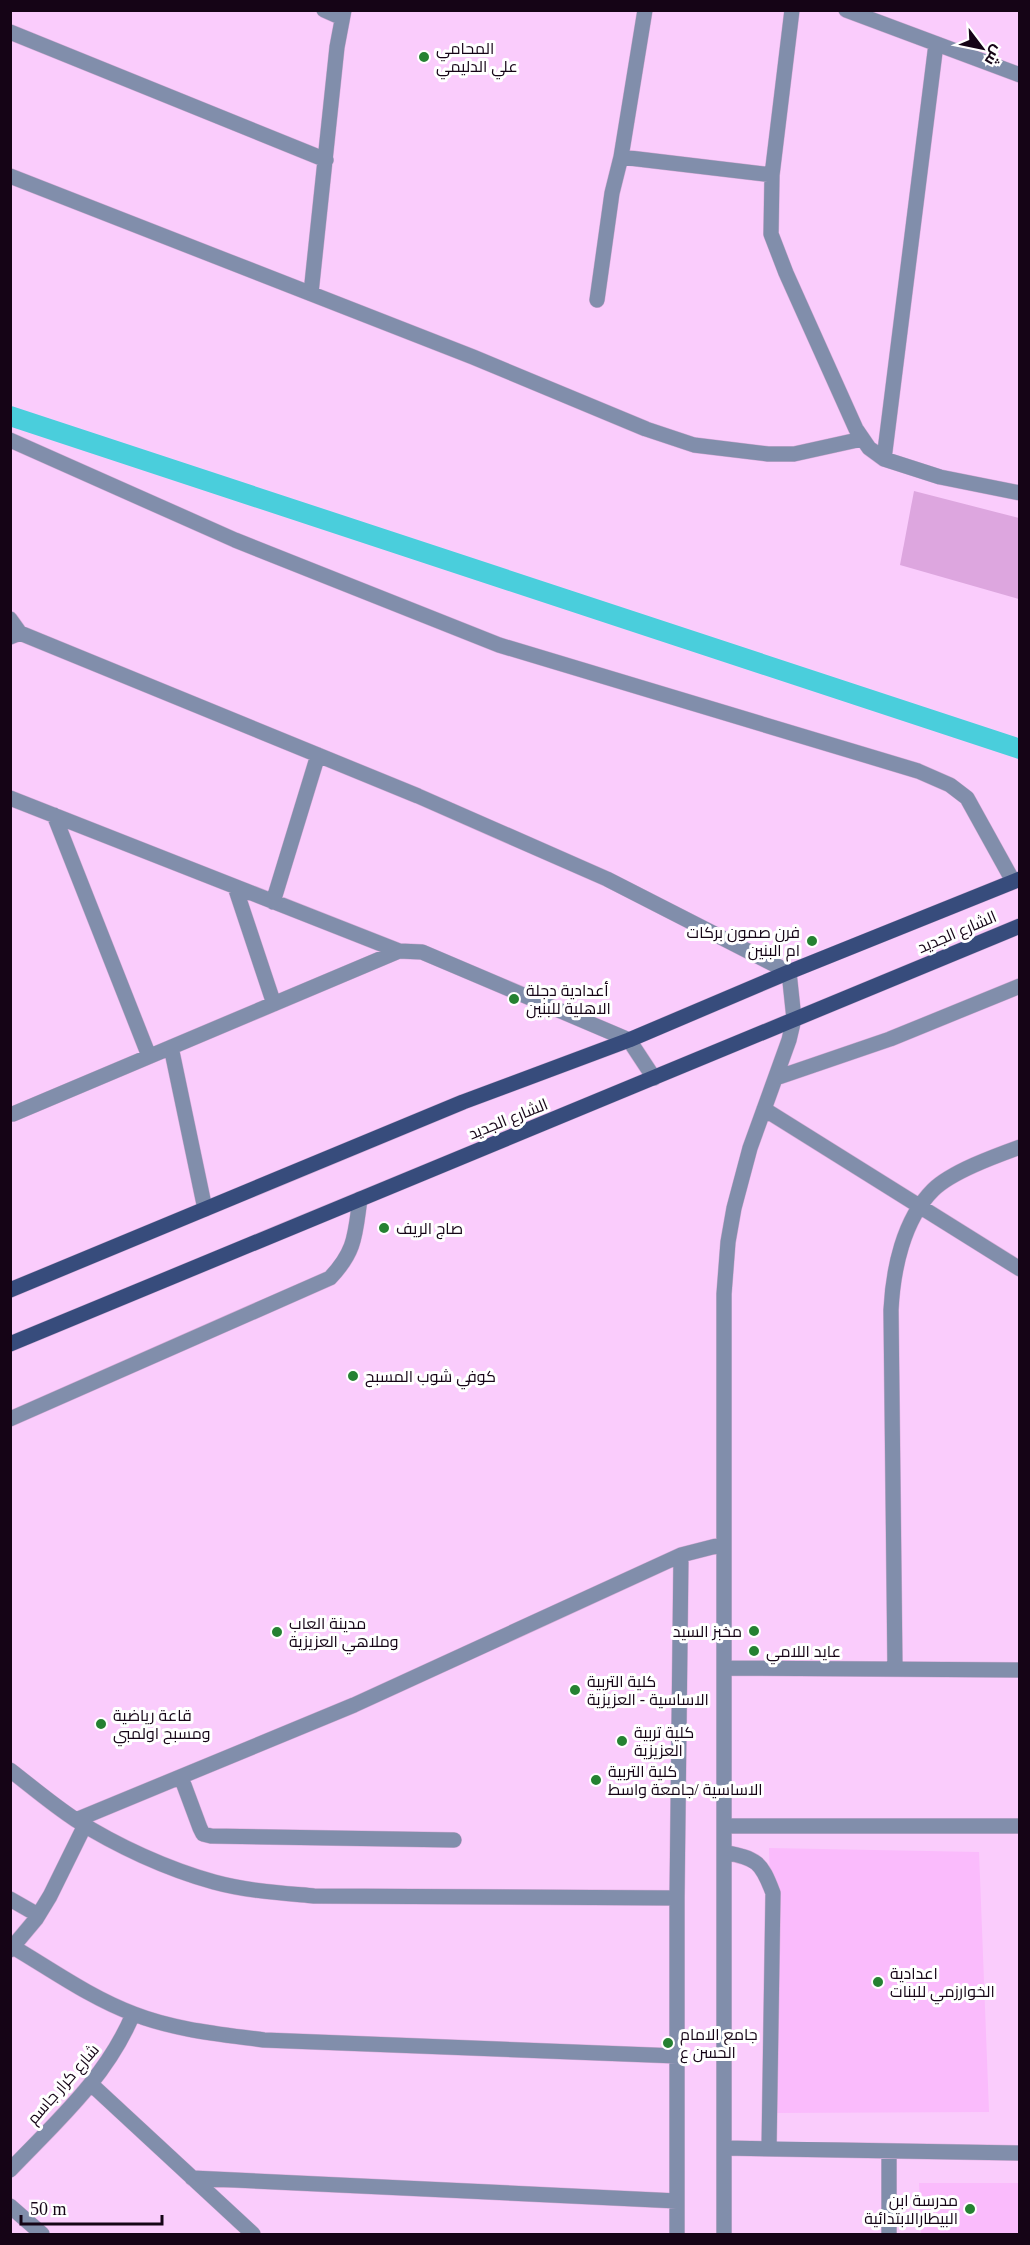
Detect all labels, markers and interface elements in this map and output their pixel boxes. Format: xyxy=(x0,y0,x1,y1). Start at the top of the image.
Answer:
north arrow xyxy=(952,18,1012,78)
place label: المحامي علي الدليمي xyxy=(436,40,518,80)
text: ش xyxy=(981,42,1007,69)
marker: المحامي علي الدليمي xyxy=(417,50,431,64)
street label: الشارع الجديد xyxy=(915,908,1000,959)
place label: فرن صمون بركات ام البنين xyxy=(687,924,800,962)
marker: فرن صمون بركات ام البنين xyxy=(805,934,819,948)
place label: أعدادية دجلة الاهلية للبنين xyxy=(526,981,611,1019)
marker: أعدادية دجلة الاهلية للبنين xyxy=(507,992,521,1006)
street label: الشارع الجديد xyxy=(466,1095,551,1145)
place label: صاج الريف xyxy=(396,1220,463,1240)
marker: صاج الريف xyxy=(377,1221,391,1235)
place label: كوفي شوب المسبح xyxy=(365,1368,496,1390)
marker: كوفي شوب المسبح xyxy=(346,1369,360,1383)
place label: مدينة العاب وملاهي العزيزية xyxy=(289,1615,398,1655)
place label: مخبز السيد xyxy=(673,1623,742,1641)
marker: مخبز السيد xyxy=(747,1624,761,1638)
marker: مدينة العاب وملاهي العزيزية xyxy=(270,1625,284,1639)
place label: عايد اللامي xyxy=(766,1643,841,1665)
marker: عايد اللامي xyxy=(747,1644,761,1658)
place label: كلية التربية الاساسية - العزيزية xyxy=(587,1673,709,1709)
marker: كلية التربية الاساسية - العزيزية xyxy=(568,1683,582,1697)
place label: قاعة رياضية ومسبح اولمبي xyxy=(113,1707,211,1747)
marker: قاعة رياضية ومسبح اولمبي xyxy=(94,1717,108,1731)
place label: كلية تربية العزيزية xyxy=(634,1724,694,1760)
marker: كلية تربية العزيزية xyxy=(615,1734,629,1748)
place label: كلية التربية الاساسية /جامعة واسط xyxy=(608,1763,763,1799)
marker: كلية التربية الاساسية /جامعة واسط xyxy=(589,1773,603,1787)
place label: اعدادية الخوارزمي للبنات xyxy=(890,1965,995,2005)
marker: اعدادية الخوارزمي للبنات xyxy=(871,1975,885,1989)
place label: جامع الامام الحسن ع xyxy=(680,2026,758,2064)
marker: جامع الامام الحسن ع xyxy=(661,2036,675,2050)
street label: شارع كرار جاسم xyxy=(24,2041,104,2129)
scale bar xyxy=(21,2188,162,2226)
place label: مدرسة ابن البيطارالابتدائية xyxy=(864,2192,958,2228)
text: 50 m xyxy=(30,2199,67,2219)
marker: مدرسة ابن البيطارالابتدائية xyxy=(963,2202,977,2216)

